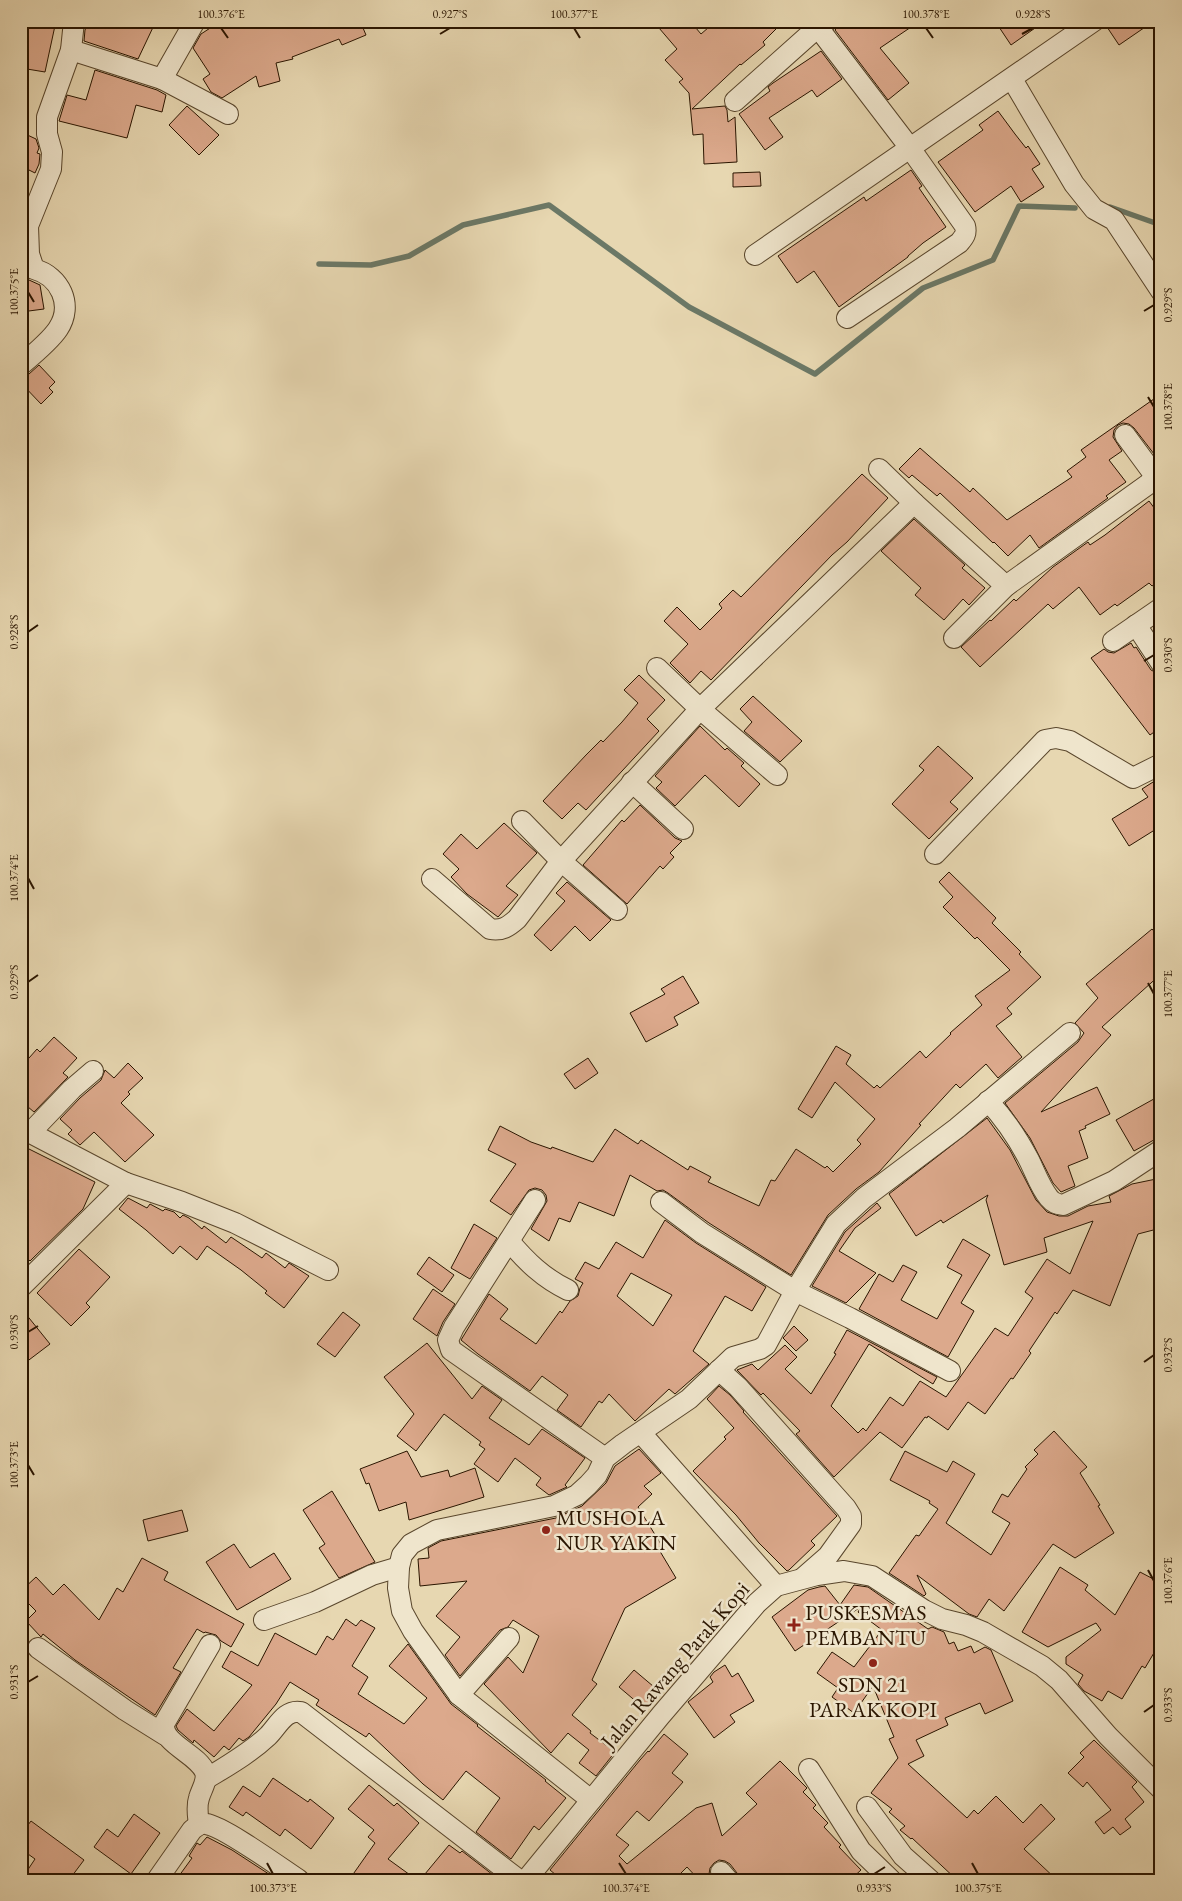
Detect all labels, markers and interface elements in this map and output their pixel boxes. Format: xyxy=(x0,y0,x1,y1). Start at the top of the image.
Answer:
text: 100.376°E xyxy=(197,6,245,22)
text: 0.927°S xyxy=(433,6,468,22)
text: 100.377°E xyxy=(550,6,598,22)
text: 100.378°E xyxy=(902,6,950,22)
text: 0.928°S xyxy=(1016,6,1051,22)
text: 100.375°E xyxy=(6,268,22,316)
text: 0.929°S xyxy=(1160,287,1176,322)
text: 100.378°E xyxy=(1160,383,1176,431)
text: 0.928°S xyxy=(6,614,22,649)
text: 0.930°S xyxy=(1160,637,1176,672)
text: 100.374°E xyxy=(6,854,22,902)
text: 0.929°S xyxy=(6,964,22,999)
text: 100.377°E xyxy=(1160,970,1176,1018)
text: 0.930°S xyxy=(6,1314,22,1349)
text: 0.932°S xyxy=(1160,1337,1176,1372)
text: 100.373°E xyxy=(6,1441,22,1489)
place label: MUSHOLA NUR YAKIN xyxy=(556,1503,677,1557)
marker: MUSHOLA NUR YAKIN xyxy=(540,1524,552,1536)
text: 100.376°E xyxy=(1160,1557,1176,1605)
street label: Jalan Rawang Parak Kopi xyxy=(593,1575,756,1756)
place label: PUSKESMAS PEMBANTU xyxy=(805,1598,927,1652)
marker: PUSKESMAS PEMBANTU xyxy=(787,1618,801,1632)
marker: SDN 21 PARAK KOPI xyxy=(867,1657,879,1669)
text: 0.931°S xyxy=(6,1664,22,1699)
place label: SDN 21 PARAK KOPI xyxy=(809,1670,937,1724)
text: 0.933°S xyxy=(1160,1687,1176,1722)
text: 100.373°E xyxy=(249,1880,297,1896)
text: 100.374°E xyxy=(602,1880,650,1896)
text: 0.933°S xyxy=(857,1880,892,1896)
text: 100.375°E xyxy=(954,1880,1002,1896)

